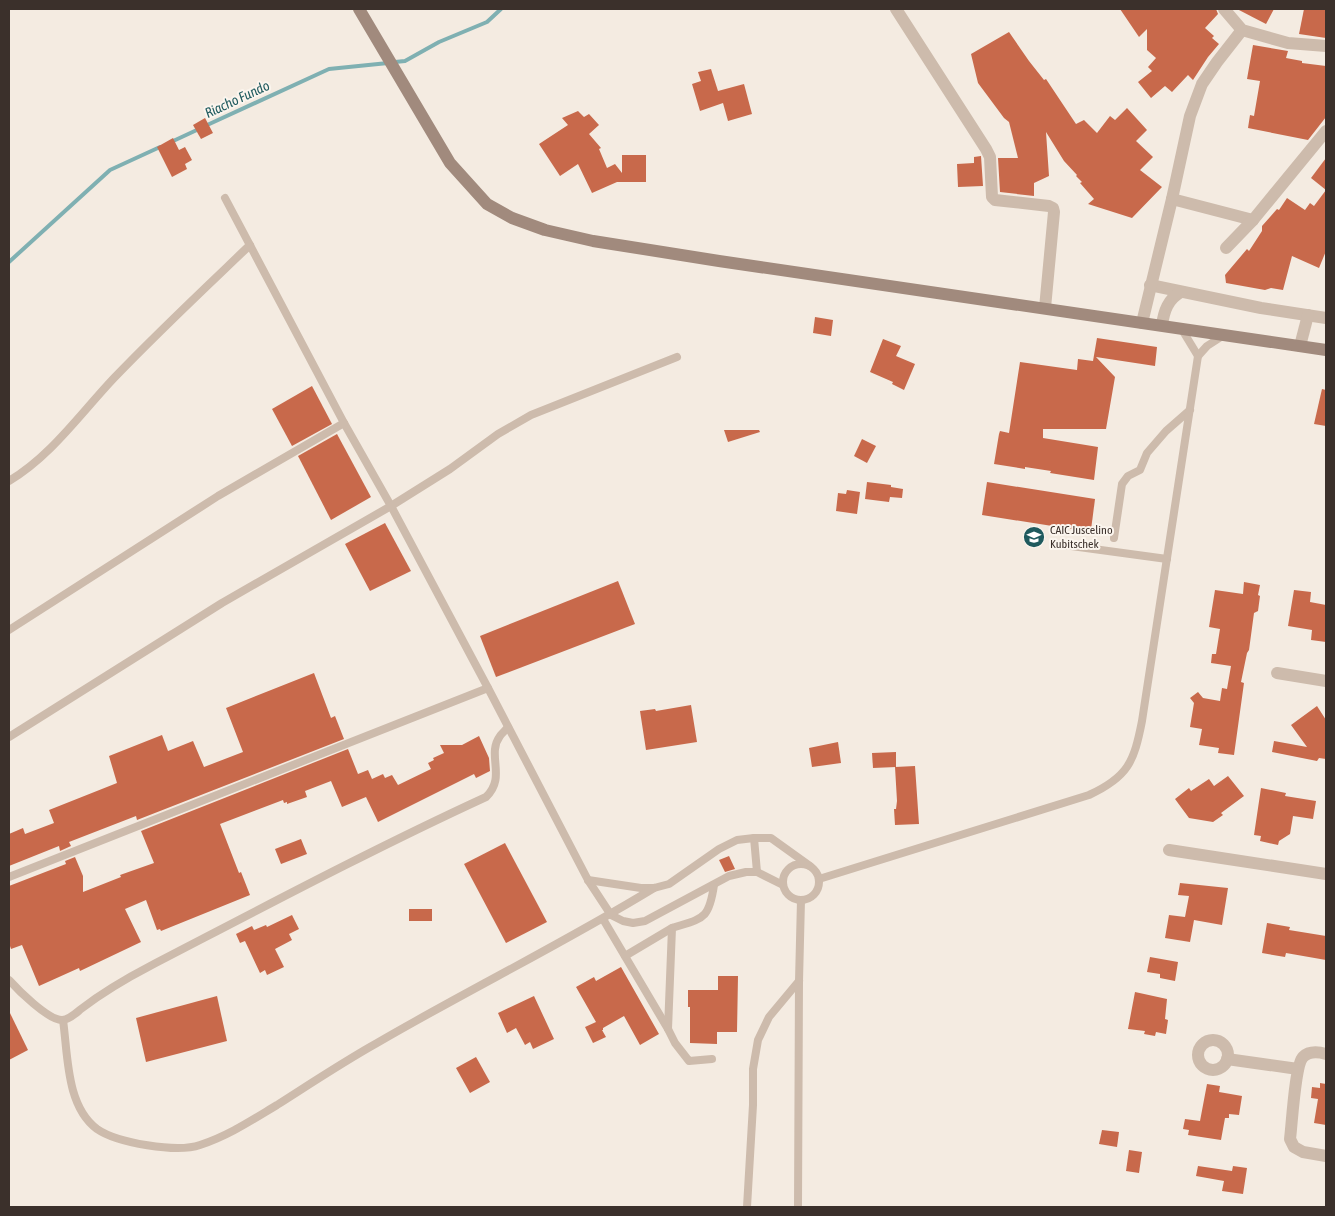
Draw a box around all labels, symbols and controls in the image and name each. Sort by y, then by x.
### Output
water label: Riacho Fundo [202,77,272,121]
place label: CAIC Juscelino Kubitschek [1050,523,1113,551]
school or university icon: CAIC Juscelino Kubitschek [1022,525,1046,549]

